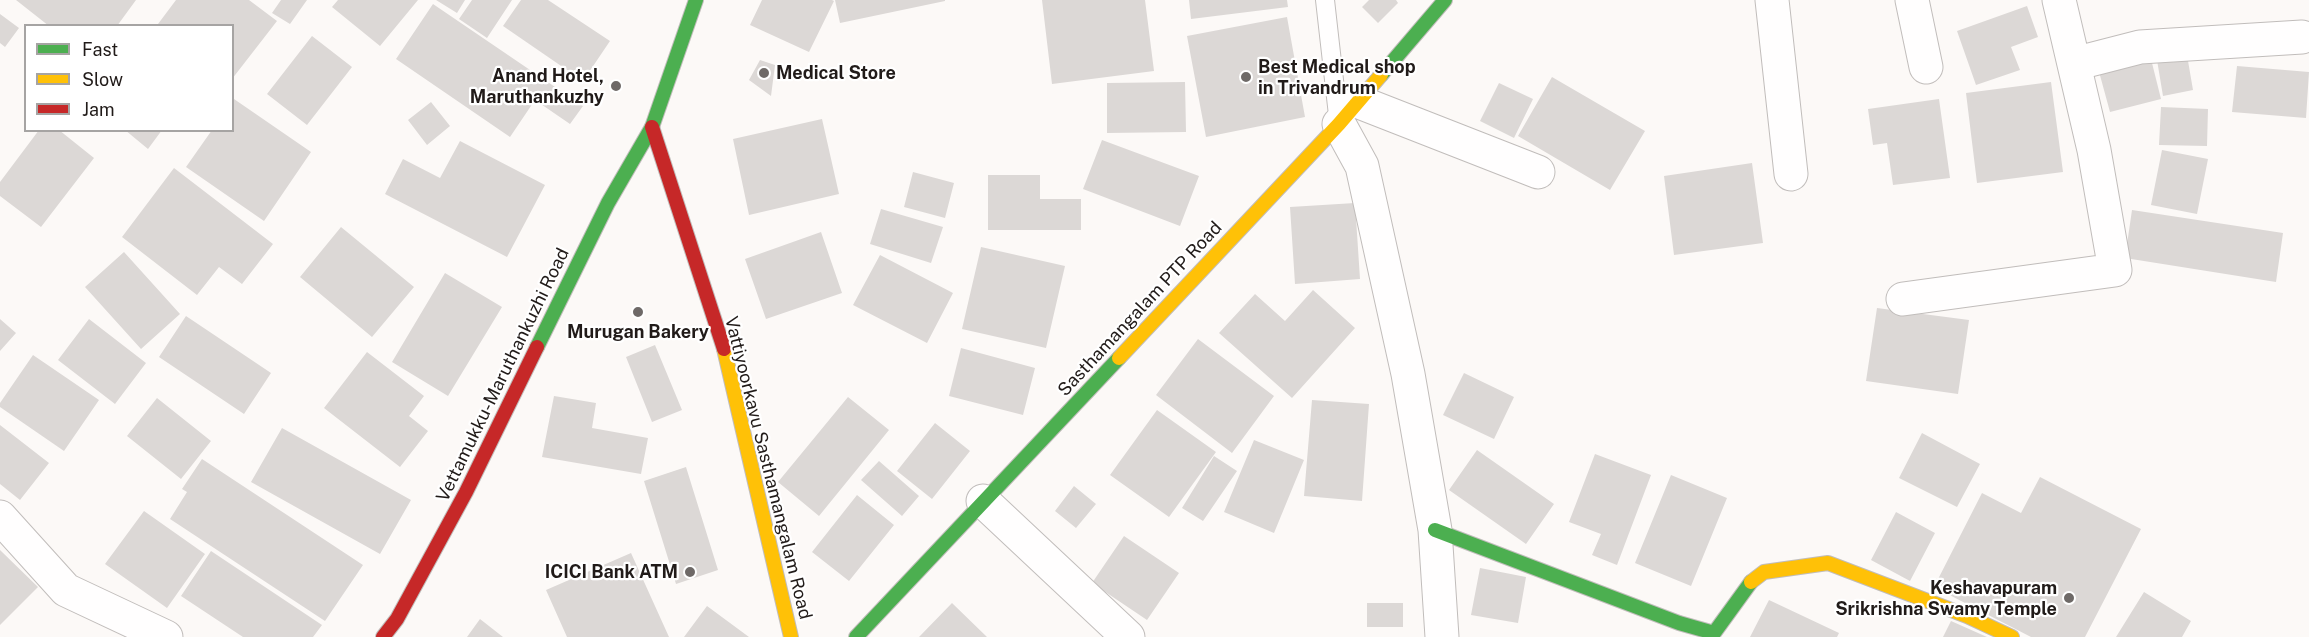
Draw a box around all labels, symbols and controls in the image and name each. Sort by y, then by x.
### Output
legend [24,24,234,132]
text: Fast [82,39,118,60]
place label: Best Medical shop in Trivandrum [1258,56,1416,98]
place label: Medical Store [776,62,896,84]
place label: Anand Hotel, Maruthankuzhy [470,65,604,107]
marker: Medical Store [757,66,771,80]
text: Slow [82,69,123,90]
marker: Best Medical shop in Trivandrum [1239,70,1253,84]
marker: Anand Hotel, Maruthankuzhy [609,79,623,93]
text: Jam [82,99,115,120]
street label: Sasthamangalam PTP Road [1053,217,1227,401]
street label: Vettamukku-Maruthankuzhi Road [432,245,574,505]
marker: Murugan Bakery [631,305,645,319]
street label: Vattiyoorkavu Sasthamangalam Road [720,314,816,622]
place label: Murugan Bakery [567,321,709,343]
place label: ICICI Bank ATM [545,561,678,583]
marker: ICICI Bank ATM [683,565,697,579]
place label: Keshavapuram Srikrishna Swamy Temple [1835,577,2057,620]
marker: Keshavapuram Srikrishna Swamy Temple [2062,591,2076,605]

